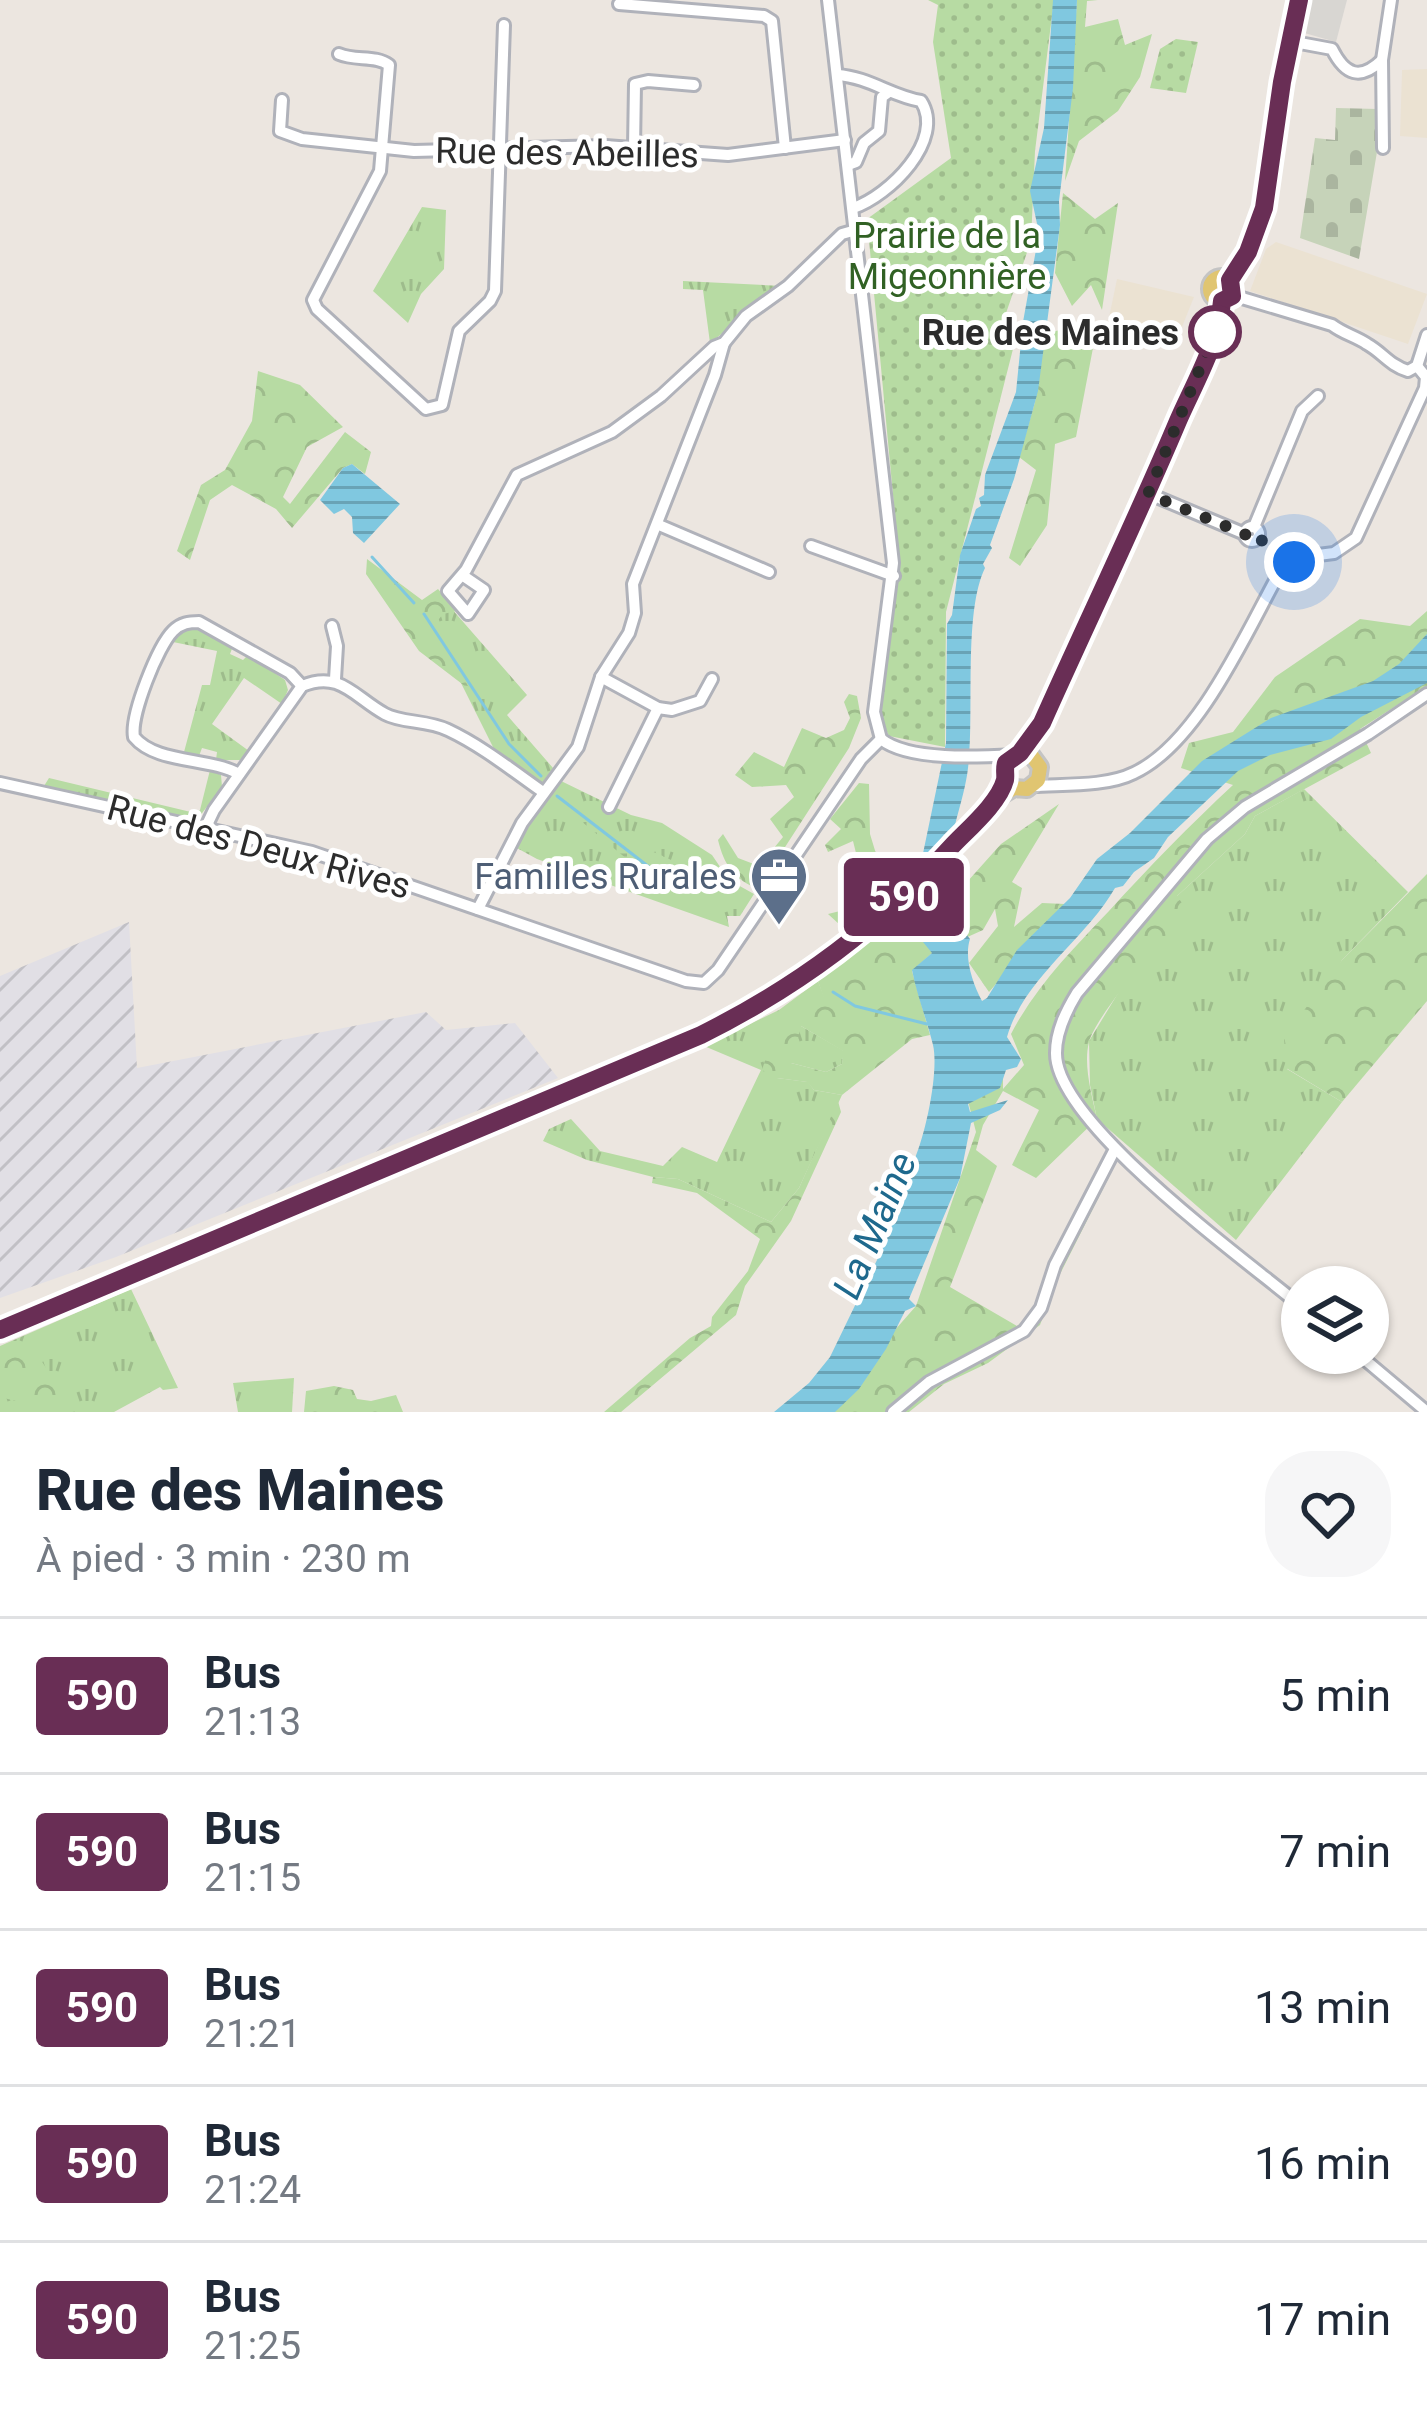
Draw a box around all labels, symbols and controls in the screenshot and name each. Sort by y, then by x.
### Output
street label: Rue des Abeilles [435,130,699,176]
park label: Prairie de la Migeonnière [848,215,1046,298]
marker: Rue des Maines [1190,307,1240,357]
place label: Rue des Maines [922,312,1179,354]
your location [1264,532,1324,592]
street label: Rue des Deux Rives [103,786,415,908]
office icon: Familles Rurales [748,845,810,927]
place label: Familles Rurales [474,856,737,898]
line badge: 590 [835,858,973,936]
text: 590 [868,872,940,921]
water label: La Maine [824,1145,926,1305]
map controls [1281,1266,1389,1374]
button: layers [1281,1266,1389,1374]
button: heart [1265,1451,1391,1577]
text: Rue des Maines [36,1457,444,1524]
text: À pied · 3 min · 230 m [36,1536,411,1582]
text: Bus [204,1646,281,1699]
text: 5 min [1279,1669,1391,1722]
text: 590 [66,1671,138,1720]
text: 21:13 [204,1699,301,1745]
text: Bus [204,1802,281,1855]
text: 7 min [1279,1825,1391,1878]
text: 590 [66,1827,138,1876]
text: 21:15 [204,1855,301,1901]
text: Bus [204,1958,281,2011]
text: 13 min [1254,1981,1391,2034]
text: 590 [66,1983,138,2032]
text: 21:21 [204,2011,301,2057]
text: Bus [204,2114,281,2167]
text: 16 min [1254,2137,1391,2190]
text: 590 [66,2139,138,2188]
text: 21:24 [204,2167,301,2213]
text: Bus [204,2270,281,2323]
text: 17 min [1254,2293,1391,2346]
text: 590 [66,2295,138,2344]
text: 21:25 [204,2323,301,2369]

